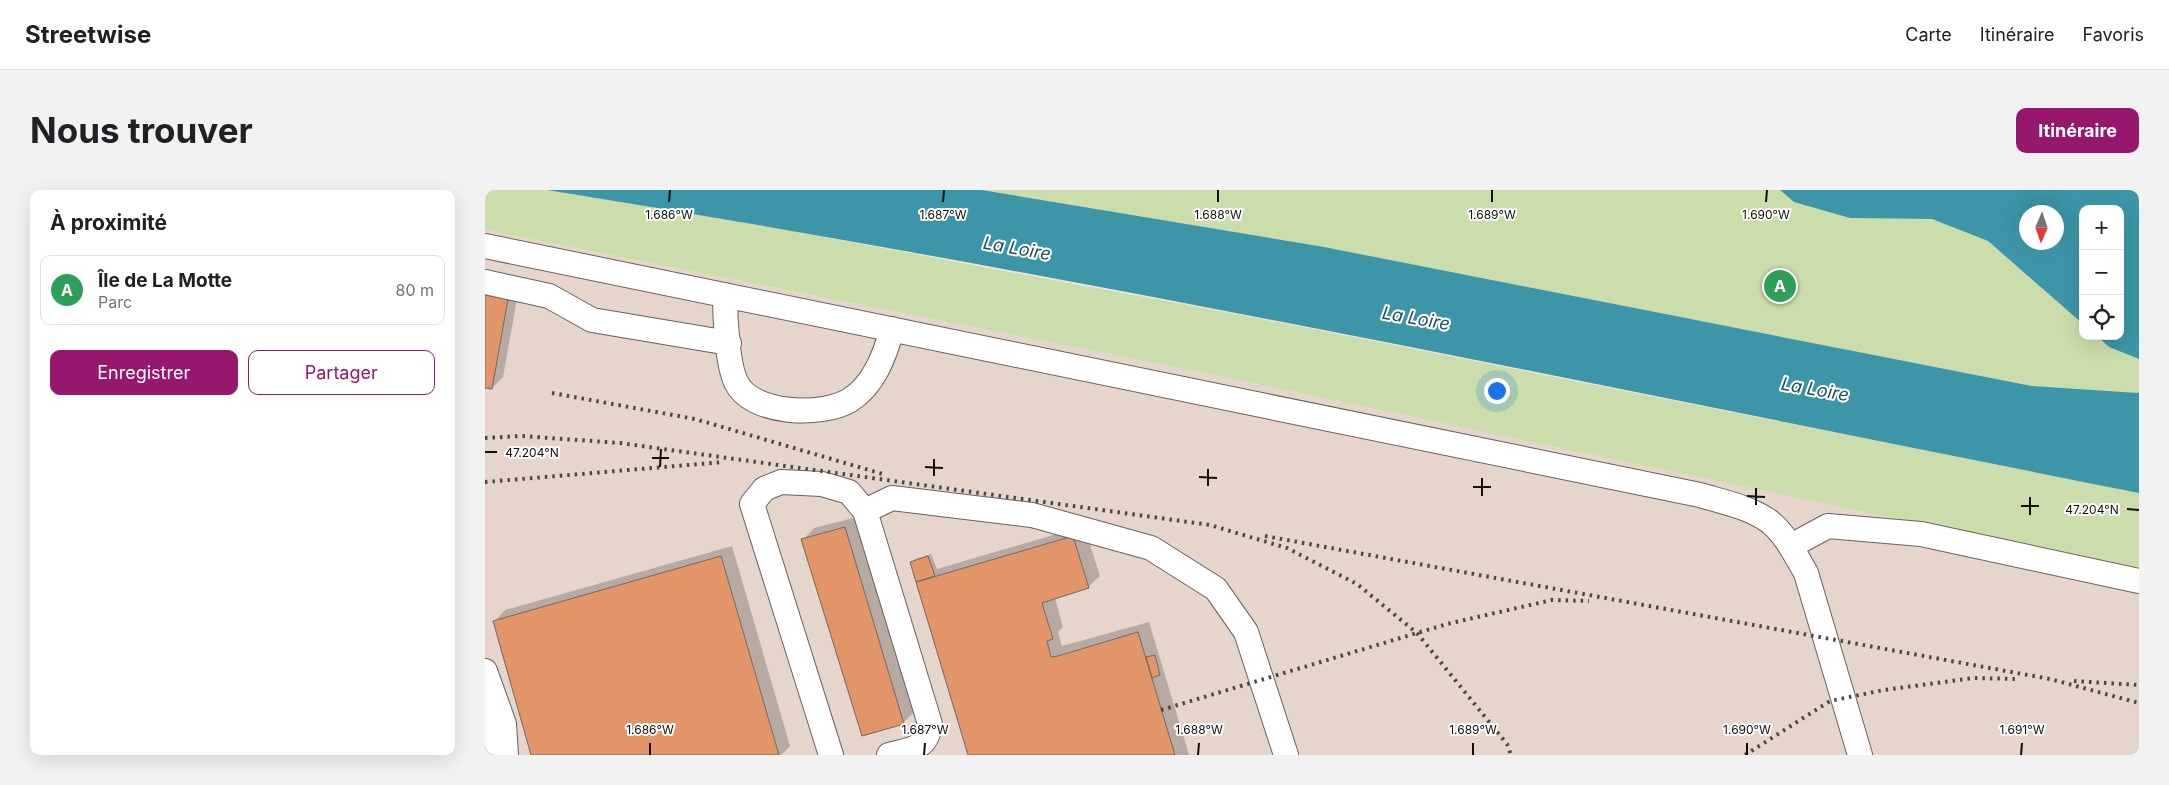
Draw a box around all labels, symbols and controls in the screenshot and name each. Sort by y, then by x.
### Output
text: Streetwise [25,20,151,49]
text: Carte [1905,24,1952,45]
text: Itinéraire [1980,24,2054,45]
text: Favoris [2082,24,2144,45]
button: Itinéraire [2016,108,2139,153]
text: Nous trouver [30,109,253,151]
north arrow [2019,205,2064,250]
map controls [2079,205,2124,340]
button: + [2079,205,2124,250]
text: 1.686°W [645,207,693,222]
text: 1.687°W [920,207,967,222]
text: 1.688°W [1194,207,1242,222]
text: 1.689°W [1468,207,1516,222]
text: 1.690°W [1742,207,1790,222]
text: À proximité [50,210,167,235]
water label: La Loire [981,232,1053,264]
button: − [2079,250,2124,295]
pin: A [1764,267,1796,305]
text: Île de La Motte [98,269,232,292]
text: A [61,280,73,300]
text: 80 m [395,280,434,300]
text: Parc [98,292,132,312]
button: locate [2079,295,2124,340]
water label: La Loire [1380,302,1452,334]
button: Enregistrer [50,350,238,395]
button: Partager [248,350,435,395]
water label: La Loire [1779,373,1851,405]
your location [1484,378,1510,404]
text: 47.204°N [505,445,559,460]
text: 47.204°N [2065,502,2119,517]
text: 1.686°W [626,722,674,737]
text: 1.687°W [902,722,949,737]
text: 1.688°W [1175,722,1223,737]
text: 1.689°W [1449,722,1497,737]
text: 1.690°W [1723,722,1771,737]
text: 1.691°W [1999,722,2045,737]

